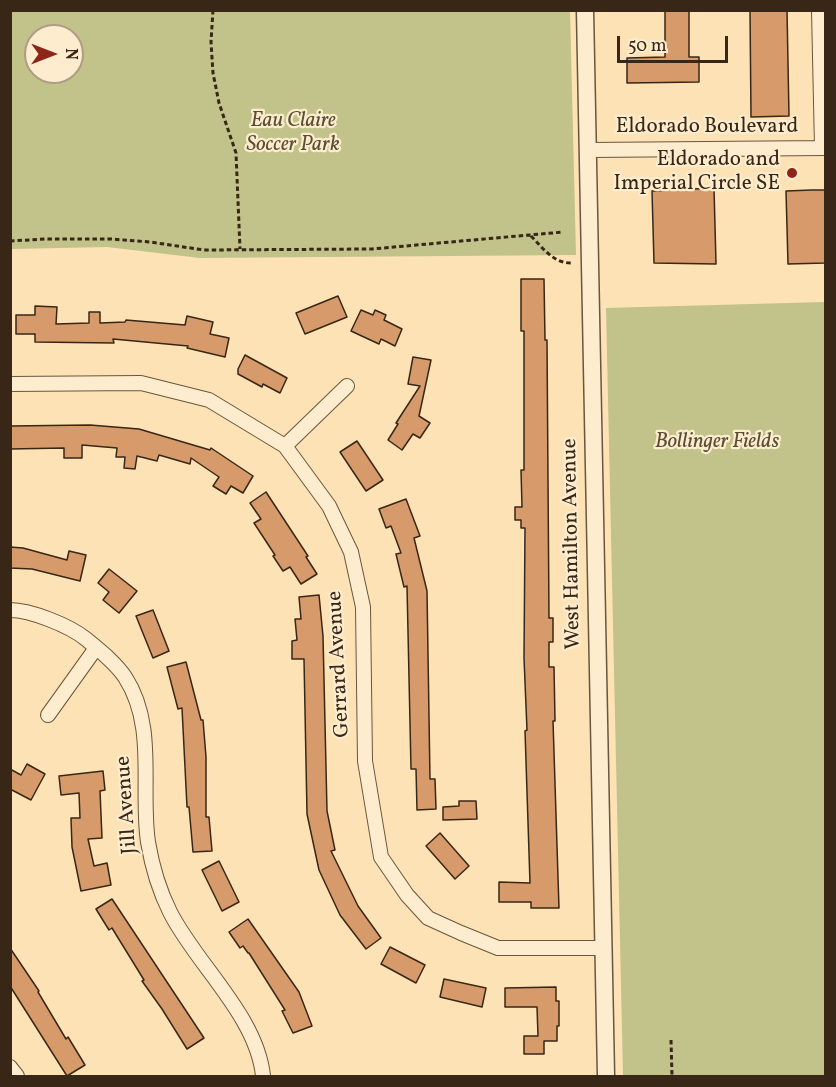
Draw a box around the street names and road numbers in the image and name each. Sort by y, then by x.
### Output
street label: Eldorado Boulevard [616,115,798,141]
street label: West Hamilton Avenue [559,438,587,650]
street label: Gerrard Avenue [324,590,356,738]
street label: Jill Avenue [112,755,144,855]

